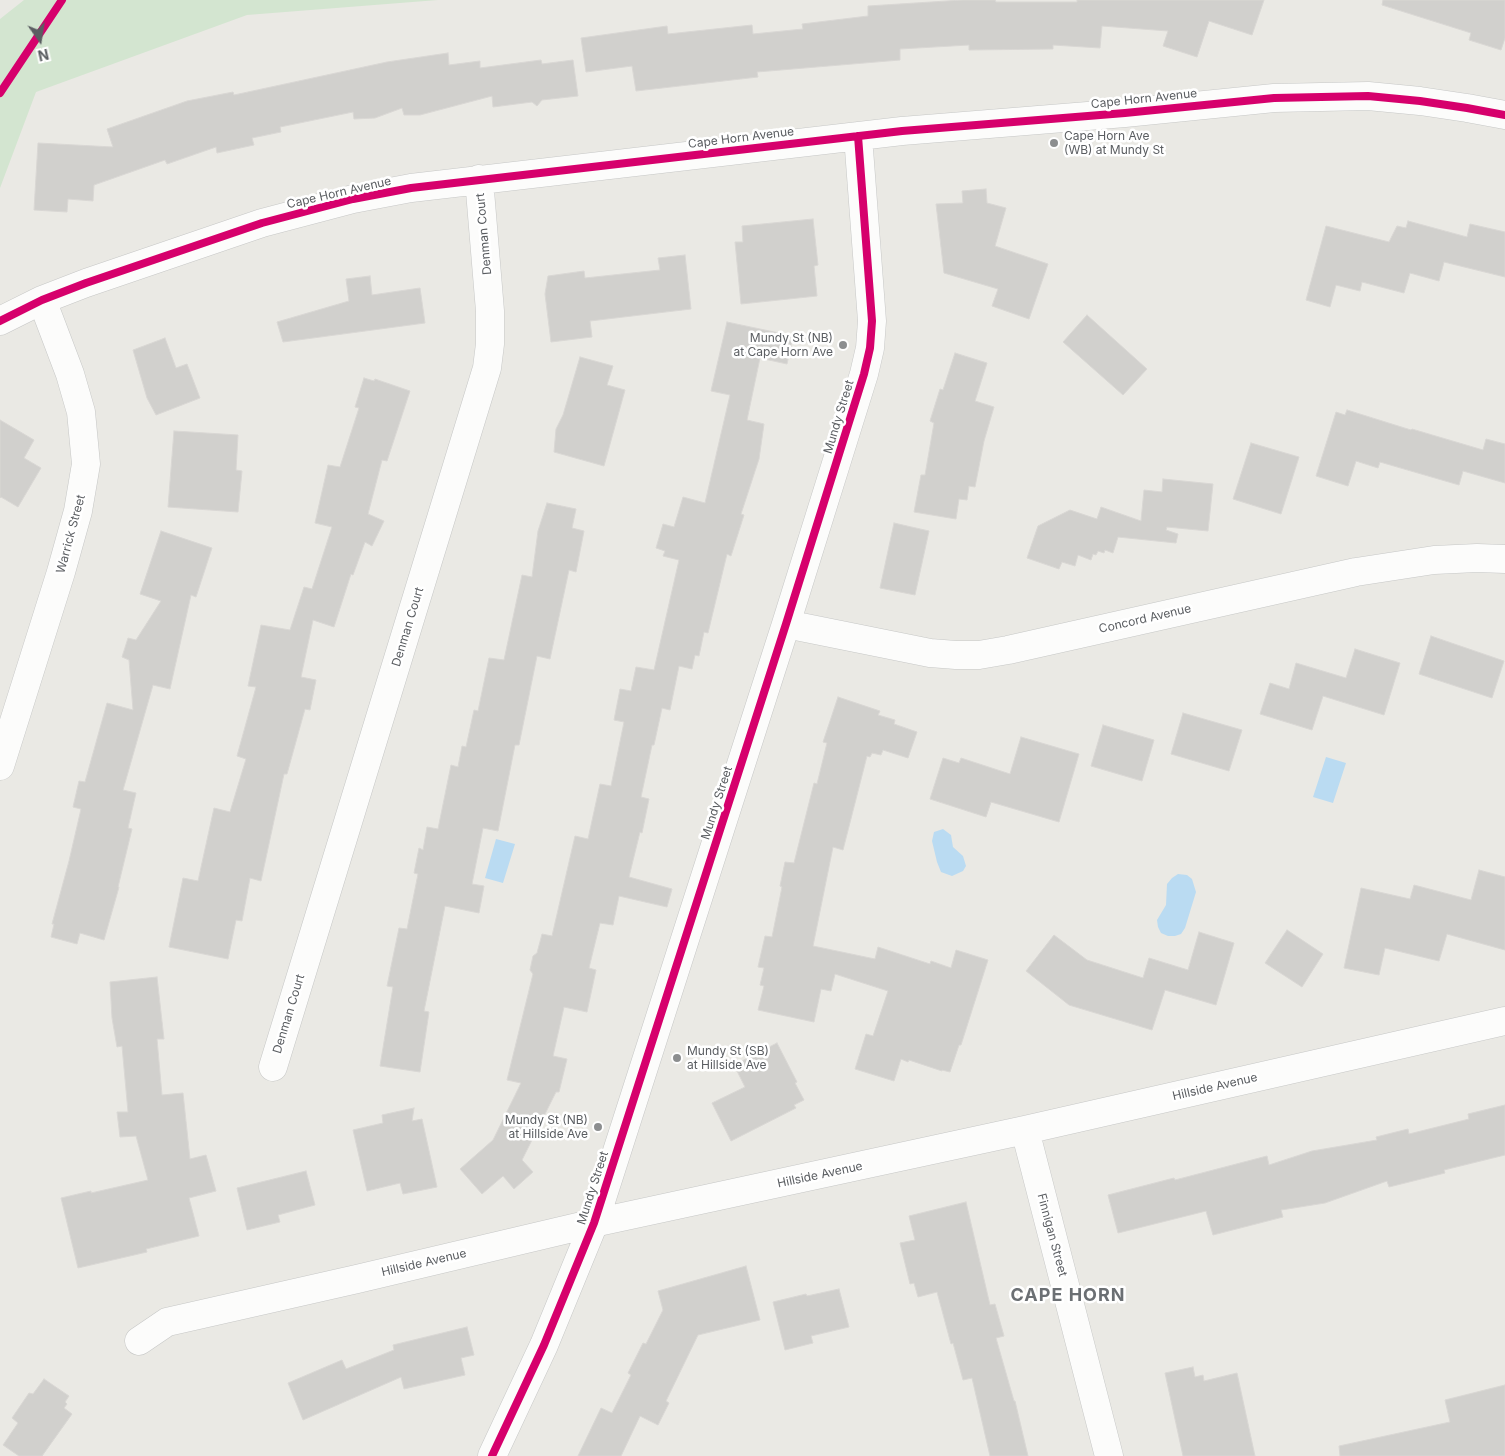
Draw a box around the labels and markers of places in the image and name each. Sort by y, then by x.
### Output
place label: Cape Horn Ave (WB) at Mundy St [1064,129,1164,157]
marker: Cape Horn Ave (WB) at Mundy St [1048,137,1060,149]
place label: Mundy St (NB) at Cape Horn Ave [733,331,833,359]
marker: Mundy St (NB) at Cape Horn Ave [837,339,849,351]
place label: Mundy St (SB) at Hillside Ave [687,1044,769,1072]
marker: Mundy St (SB) at Hillside Ave [671,1052,683,1064]
place label: Mundy St (NB) at Hillside Ave [505,1113,588,1141]
marker: Mundy St (NB) at Hillside Ave [592,1121,604,1133]

